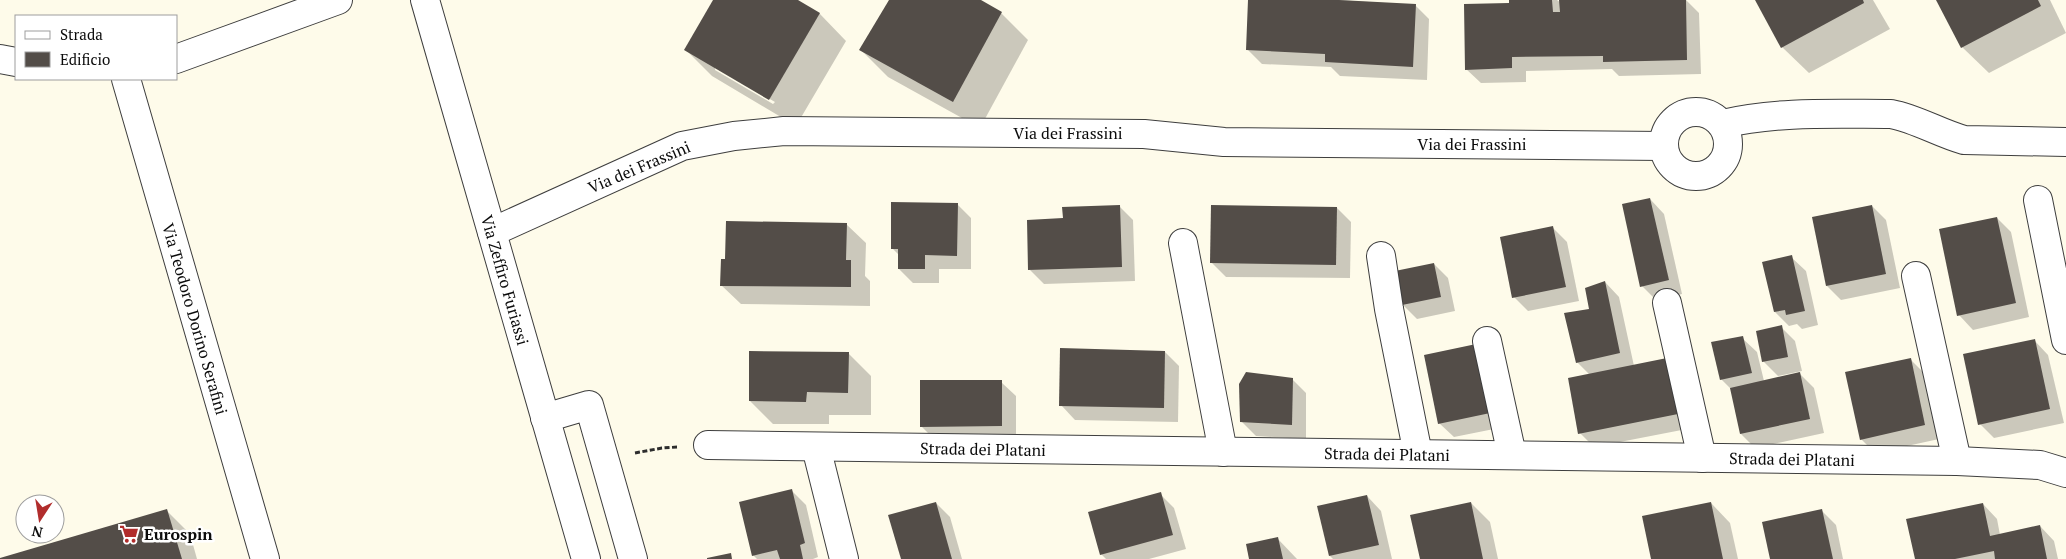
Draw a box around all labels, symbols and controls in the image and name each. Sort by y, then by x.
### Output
legend [15,15,178,80]
text: Strada [60,24,103,44]
text: Edificio [60,49,110,69]
street label: Via dei Frassini [1013,122,1123,144]
street label: Via dei Frassini [1417,133,1527,155]
street label: Via dei Frassini [584,135,694,198]
street label: Via Zeffiro Furiassi [476,212,534,348]
street label: Via Teodoro Dorino Serafini [157,221,233,418]
street label: Strada dei Platani [920,437,1046,461]
street label: Strada dei Platani [1324,442,1450,466]
street label: Strada dei Platani [1729,447,1855,471]
north arrow [15,494,65,544]
text: N [30,522,44,543]
supermarket icon: Eurospin [118,523,140,545]
place label: Eurospin [144,523,213,545]

